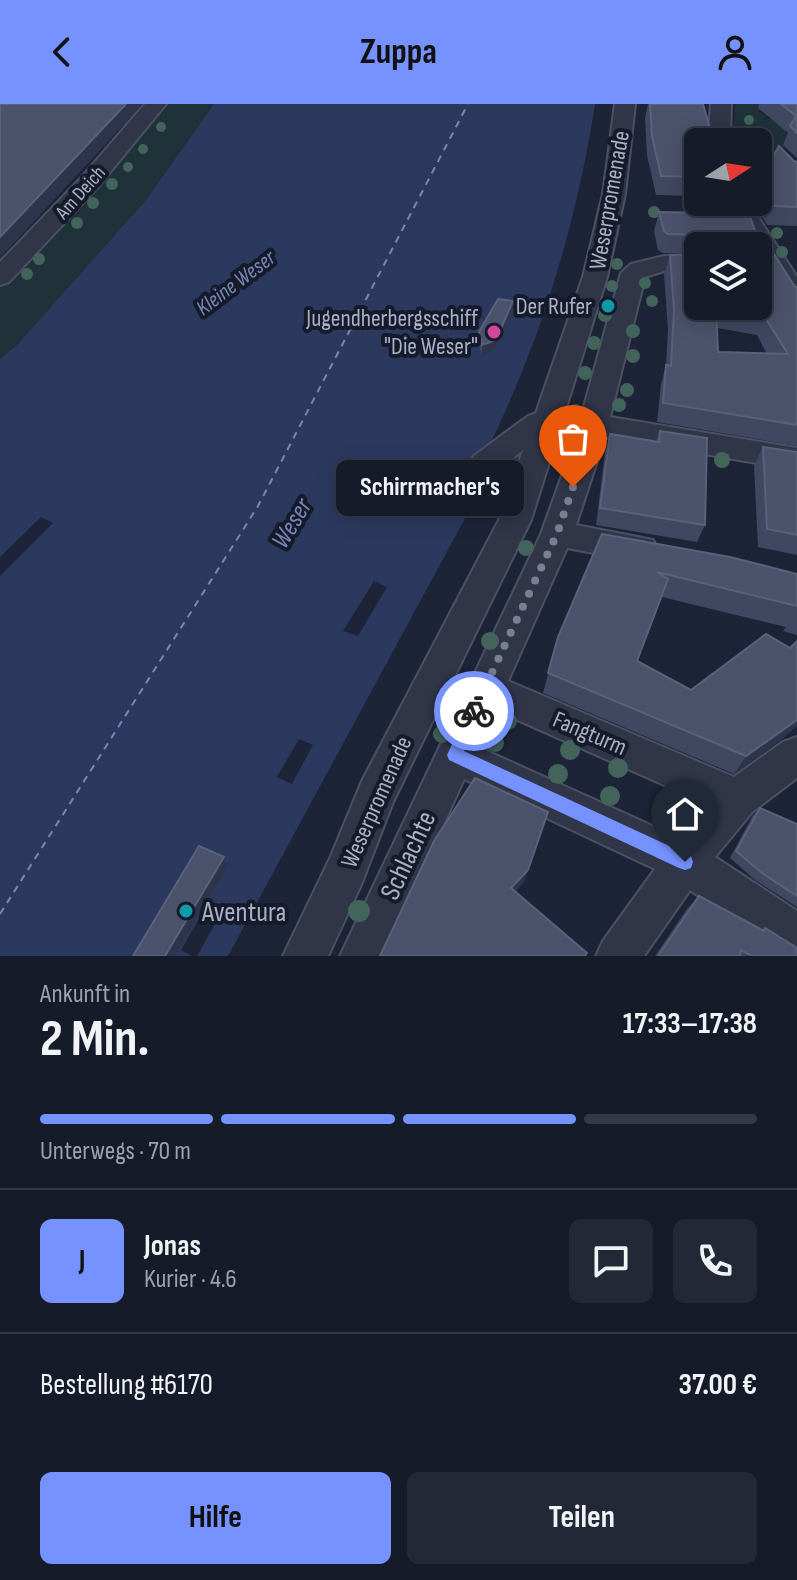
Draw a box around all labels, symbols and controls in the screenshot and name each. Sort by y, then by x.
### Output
icon: back [40,30,84,74]
icon: person [713,30,757,74]
text: Zuppa [360,31,437,74]
street label: Weserpromenade [583,128,636,272]
north arrow [684,128,772,216]
map controls [684,128,772,320]
street label: Am Deich [50,161,111,225]
button: layers [684,232,772,320]
water label: Kleine Weser [191,244,282,322]
place label: Der Rufer [516,292,592,321]
marker: Der Rufer [599,297,617,315]
place label: Jugendherbergsschiff "Die Weser" [305,304,478,361]
marker: Jugendherbergsschiff "Die Weser" [485,323,503,341]
pin [539,405,607,487]
icon: bag [551,417,595,461]
callout: Schirrmacher's [337,459,525,515]
text: Schirrmacher's [360,472,500,503]
water label: Weser [265,492,320,554]
courier [434,671,514,751]
icon: bike [452,689,496,733]
street label: Fangturm [549,705,631,762]
street label: Weserpromenade [335,732,418,872]
pin [651,780,719,862]
icon: home [663,792,707,836]
street label: Schlachte [374,806,443,905]
place label: Aventura [201,896,286,929]
marker: Aventura [177,902,195,920]
text: Ankunft in [40,979,130,1010]
text: 17:33–17:38 [623,1006,757,1042]
text: 2 Min. [40,1008,149,1071]
text: Unterwegs · 70 m [40,1136,191,1167]
button: chat [569,1219,653,1303]
button: phone [673,1219,757,1303]
text: Jonas [144,1228,201,1264]
text: J [79,1243,85,1279]
text: Kurier · 4.6 [144,1264,237,1295]
text: Bestellung #6170 [40,1367,213,1403]
text: 37.00 € [679,1367,757,1403]
button: Hilfe [40,1472,391,1564]
button: Teilen [407,1472,757,1564]

